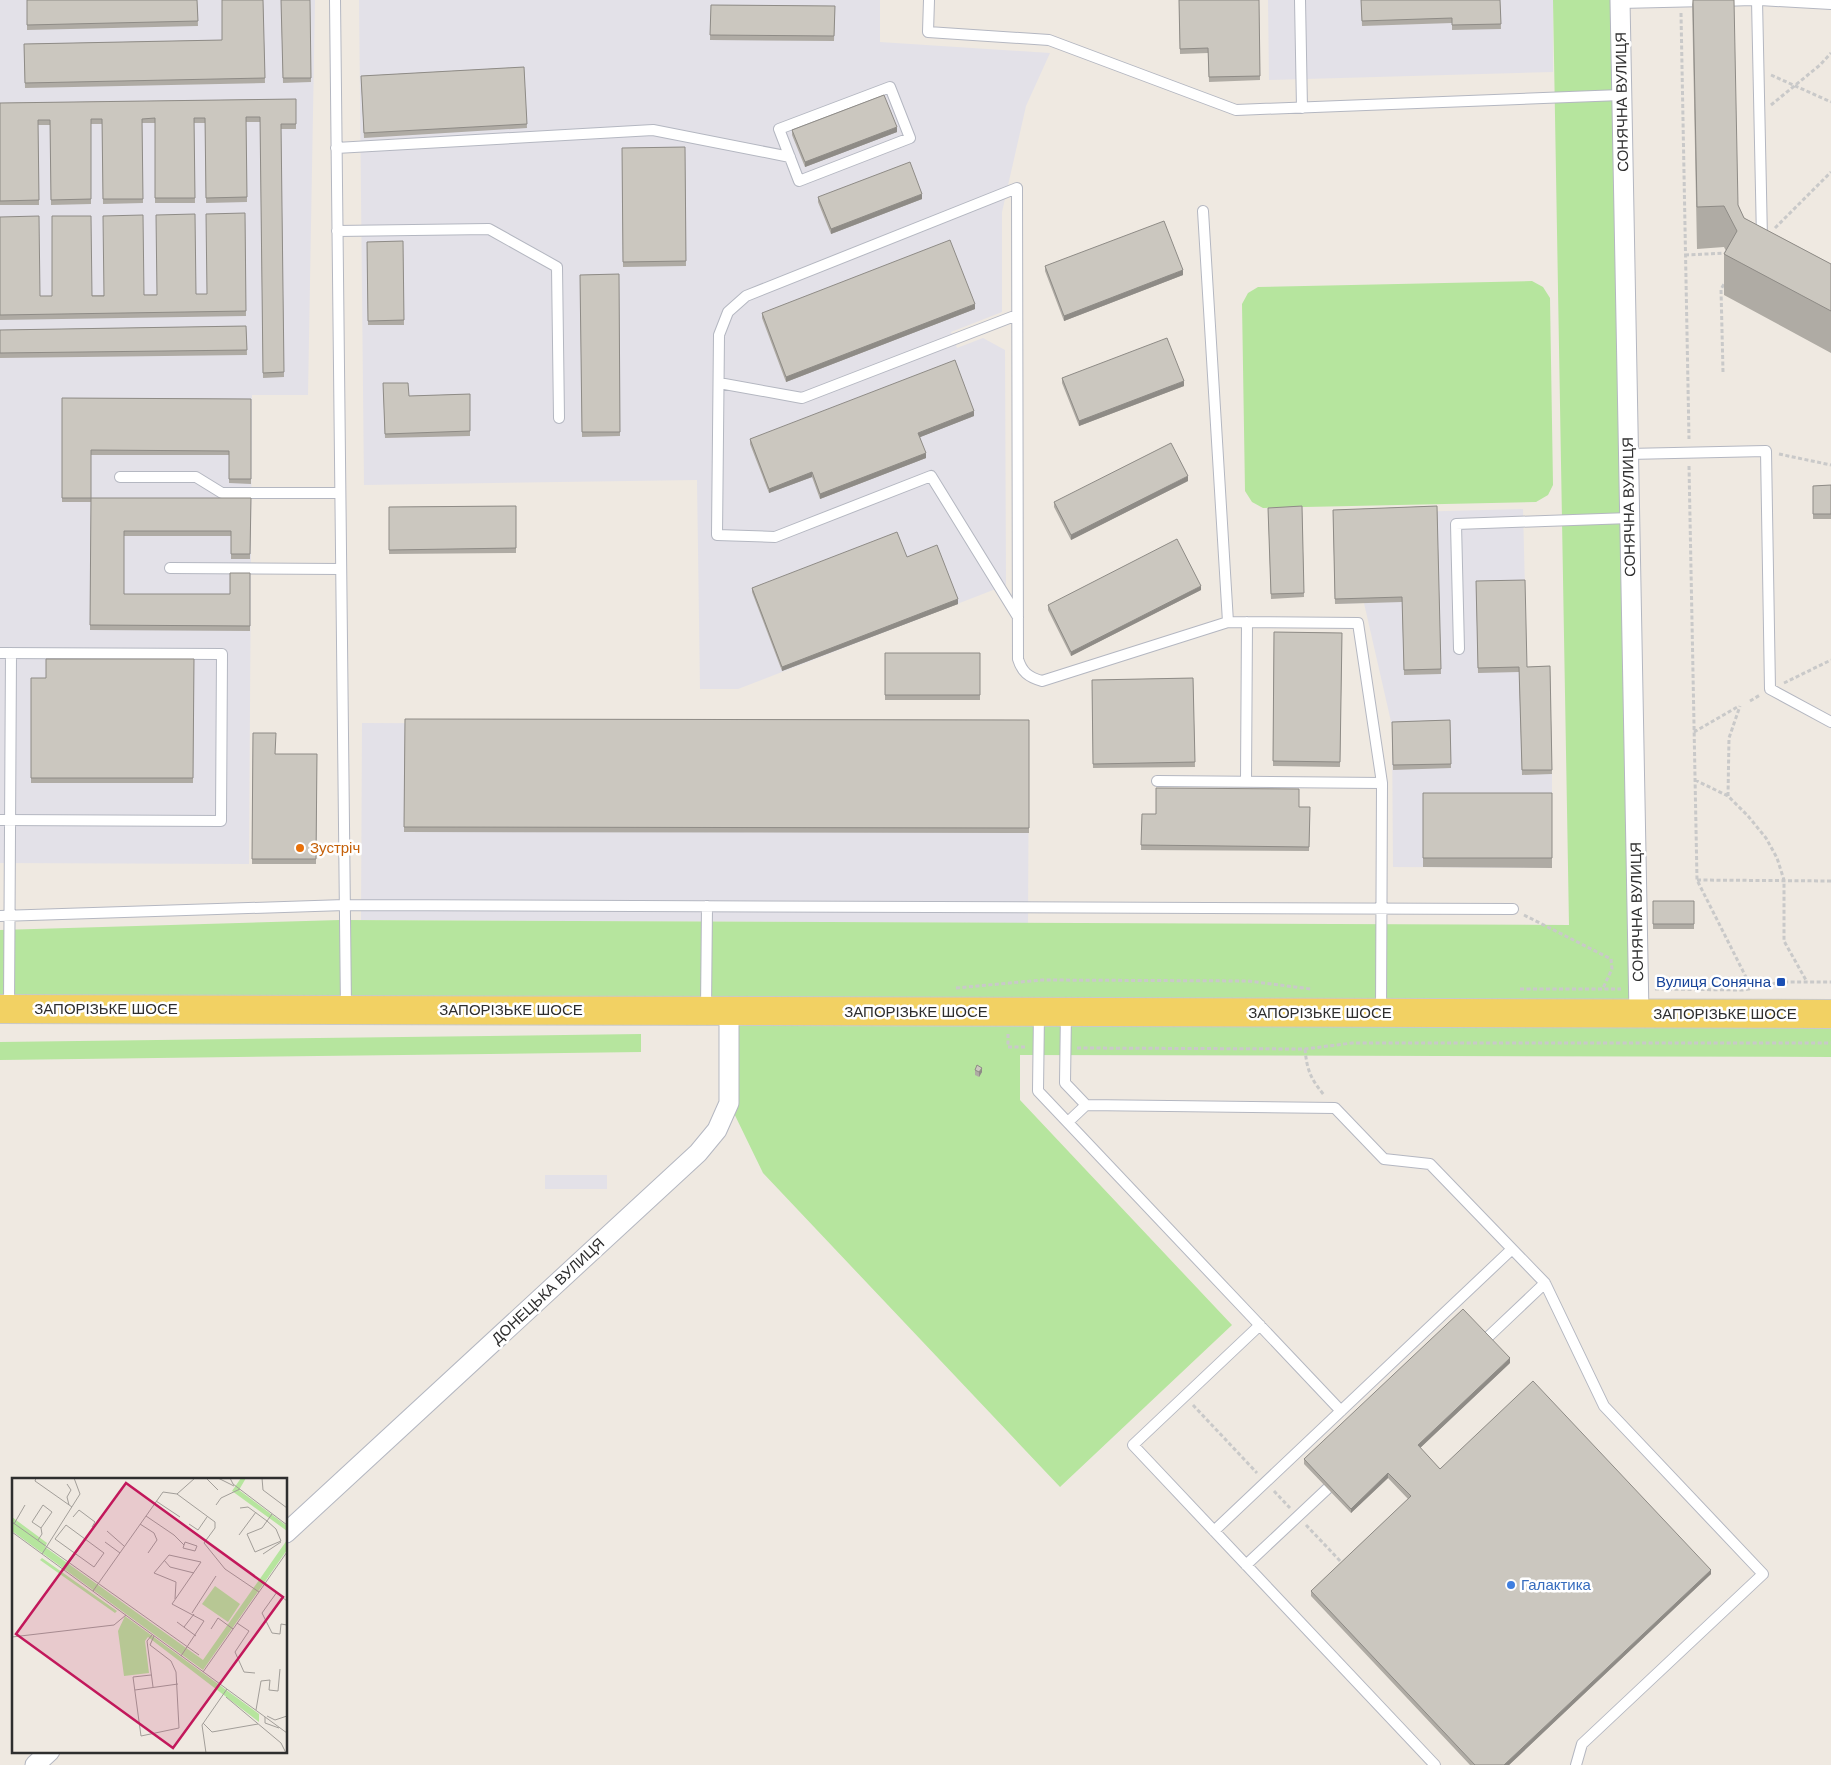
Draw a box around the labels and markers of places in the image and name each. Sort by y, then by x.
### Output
place label: Зустріч [310,839,360,856]
marker: Зустріч [294,842,306,854]
place label: Вулиця Сонячна [1656,973,1772,990]
marker: Вулиця Сонячна [1775,976,1787,988]
place label: Галактика [1521,1576,1592,1593]
marker: Галактика [1505,1579,1517,1591]

